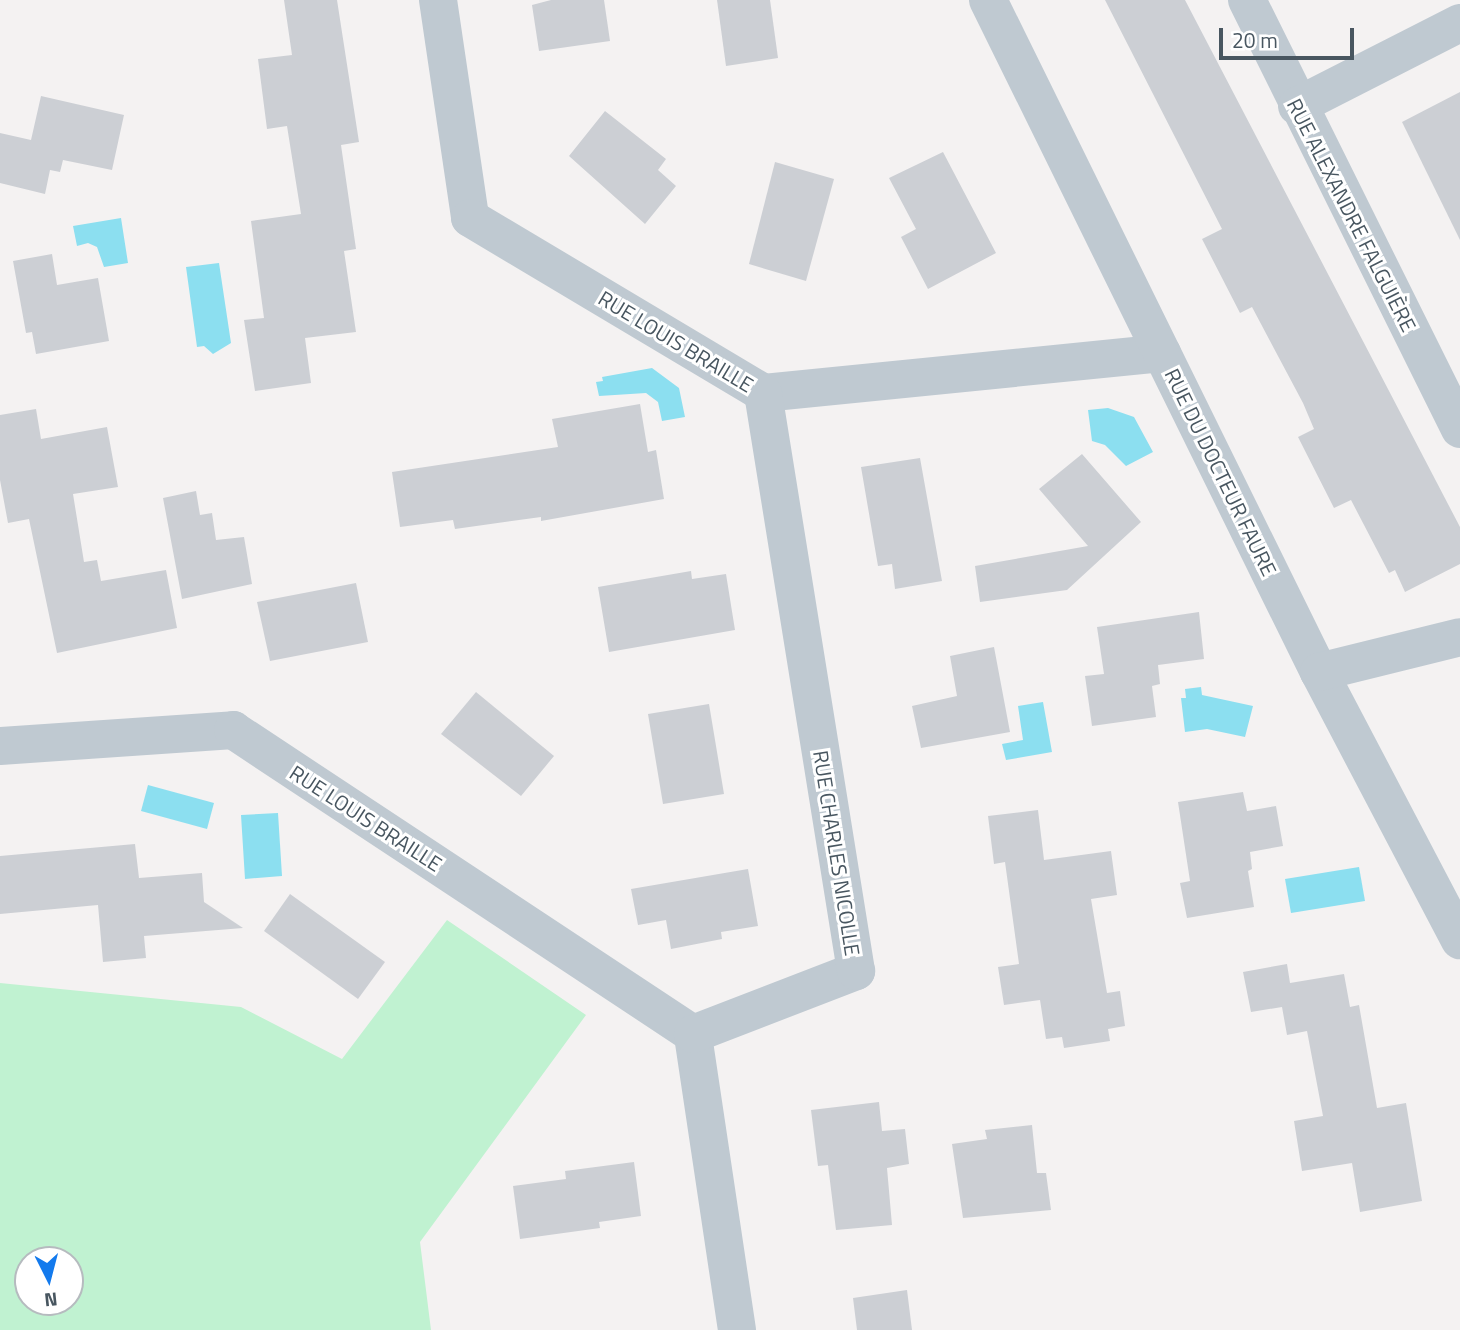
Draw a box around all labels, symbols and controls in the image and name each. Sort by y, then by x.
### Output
scale bar [1222,14,1357,58]
text: 20 m [1232,24,1278,56]
street label: RUE ALEXANDRE FALGUIÈRE [1282,94,1422,336]
street label: RUE LOUIS BRAILLE [594,285,758,397]
street label: RUE DU DOCTEUR FAURE [1160,364,1282,580]
street label: RUE CHARLES NICOLLE [808,749,866,957]
street label: RUE LOUIS BRAILLE [285,759,447,877]
north arrow [14,1246,84,1316]
text: N [43,1285,59,1316]

